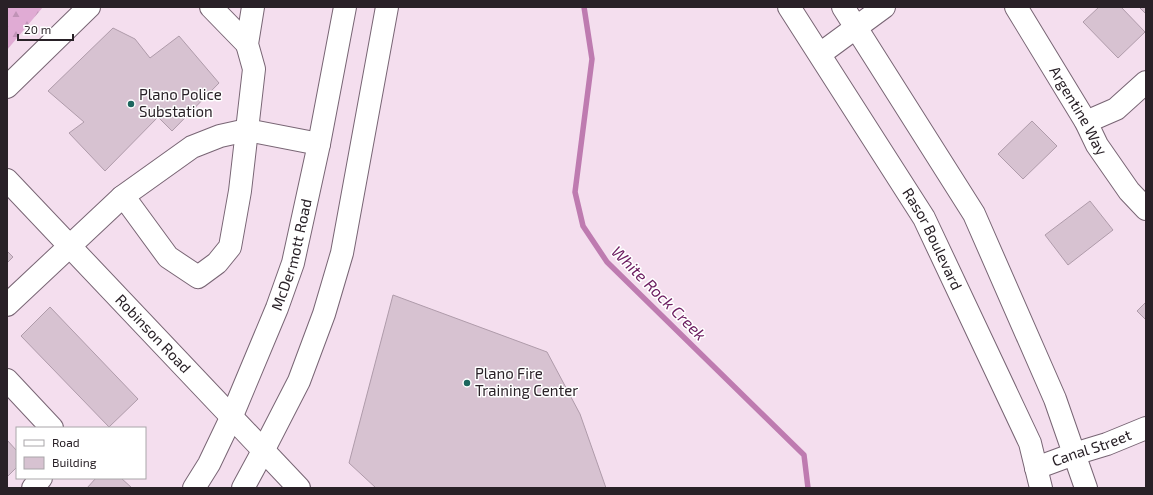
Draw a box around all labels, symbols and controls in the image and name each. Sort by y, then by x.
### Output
scale bar [18,16,73,42]
text: 20 m [24,22,51,36]
street label: Argentine Way [1046,62,1111,159]
place label: Plano Police Substation [139,85,222,120]
marker: Plano Police Substation [126,99,136,109]
street label: Rasor Boulevard [899,184,967,293]
street label: McDermott Road [267,197,315,313]
water label: White Rock Creek [608,241,711,344]
street label: Robinson Road [112,290,195,376]
place label: Plano Fire Training Center [475,364,578,399]
marker: Plano Fire Training Center [462,378,472,388]
street label: Canal Street [1049,425,1134,469]
legend [16,427,146,479]
text: Road [52,435,80,449]
text: Building [52,455,97,469]

